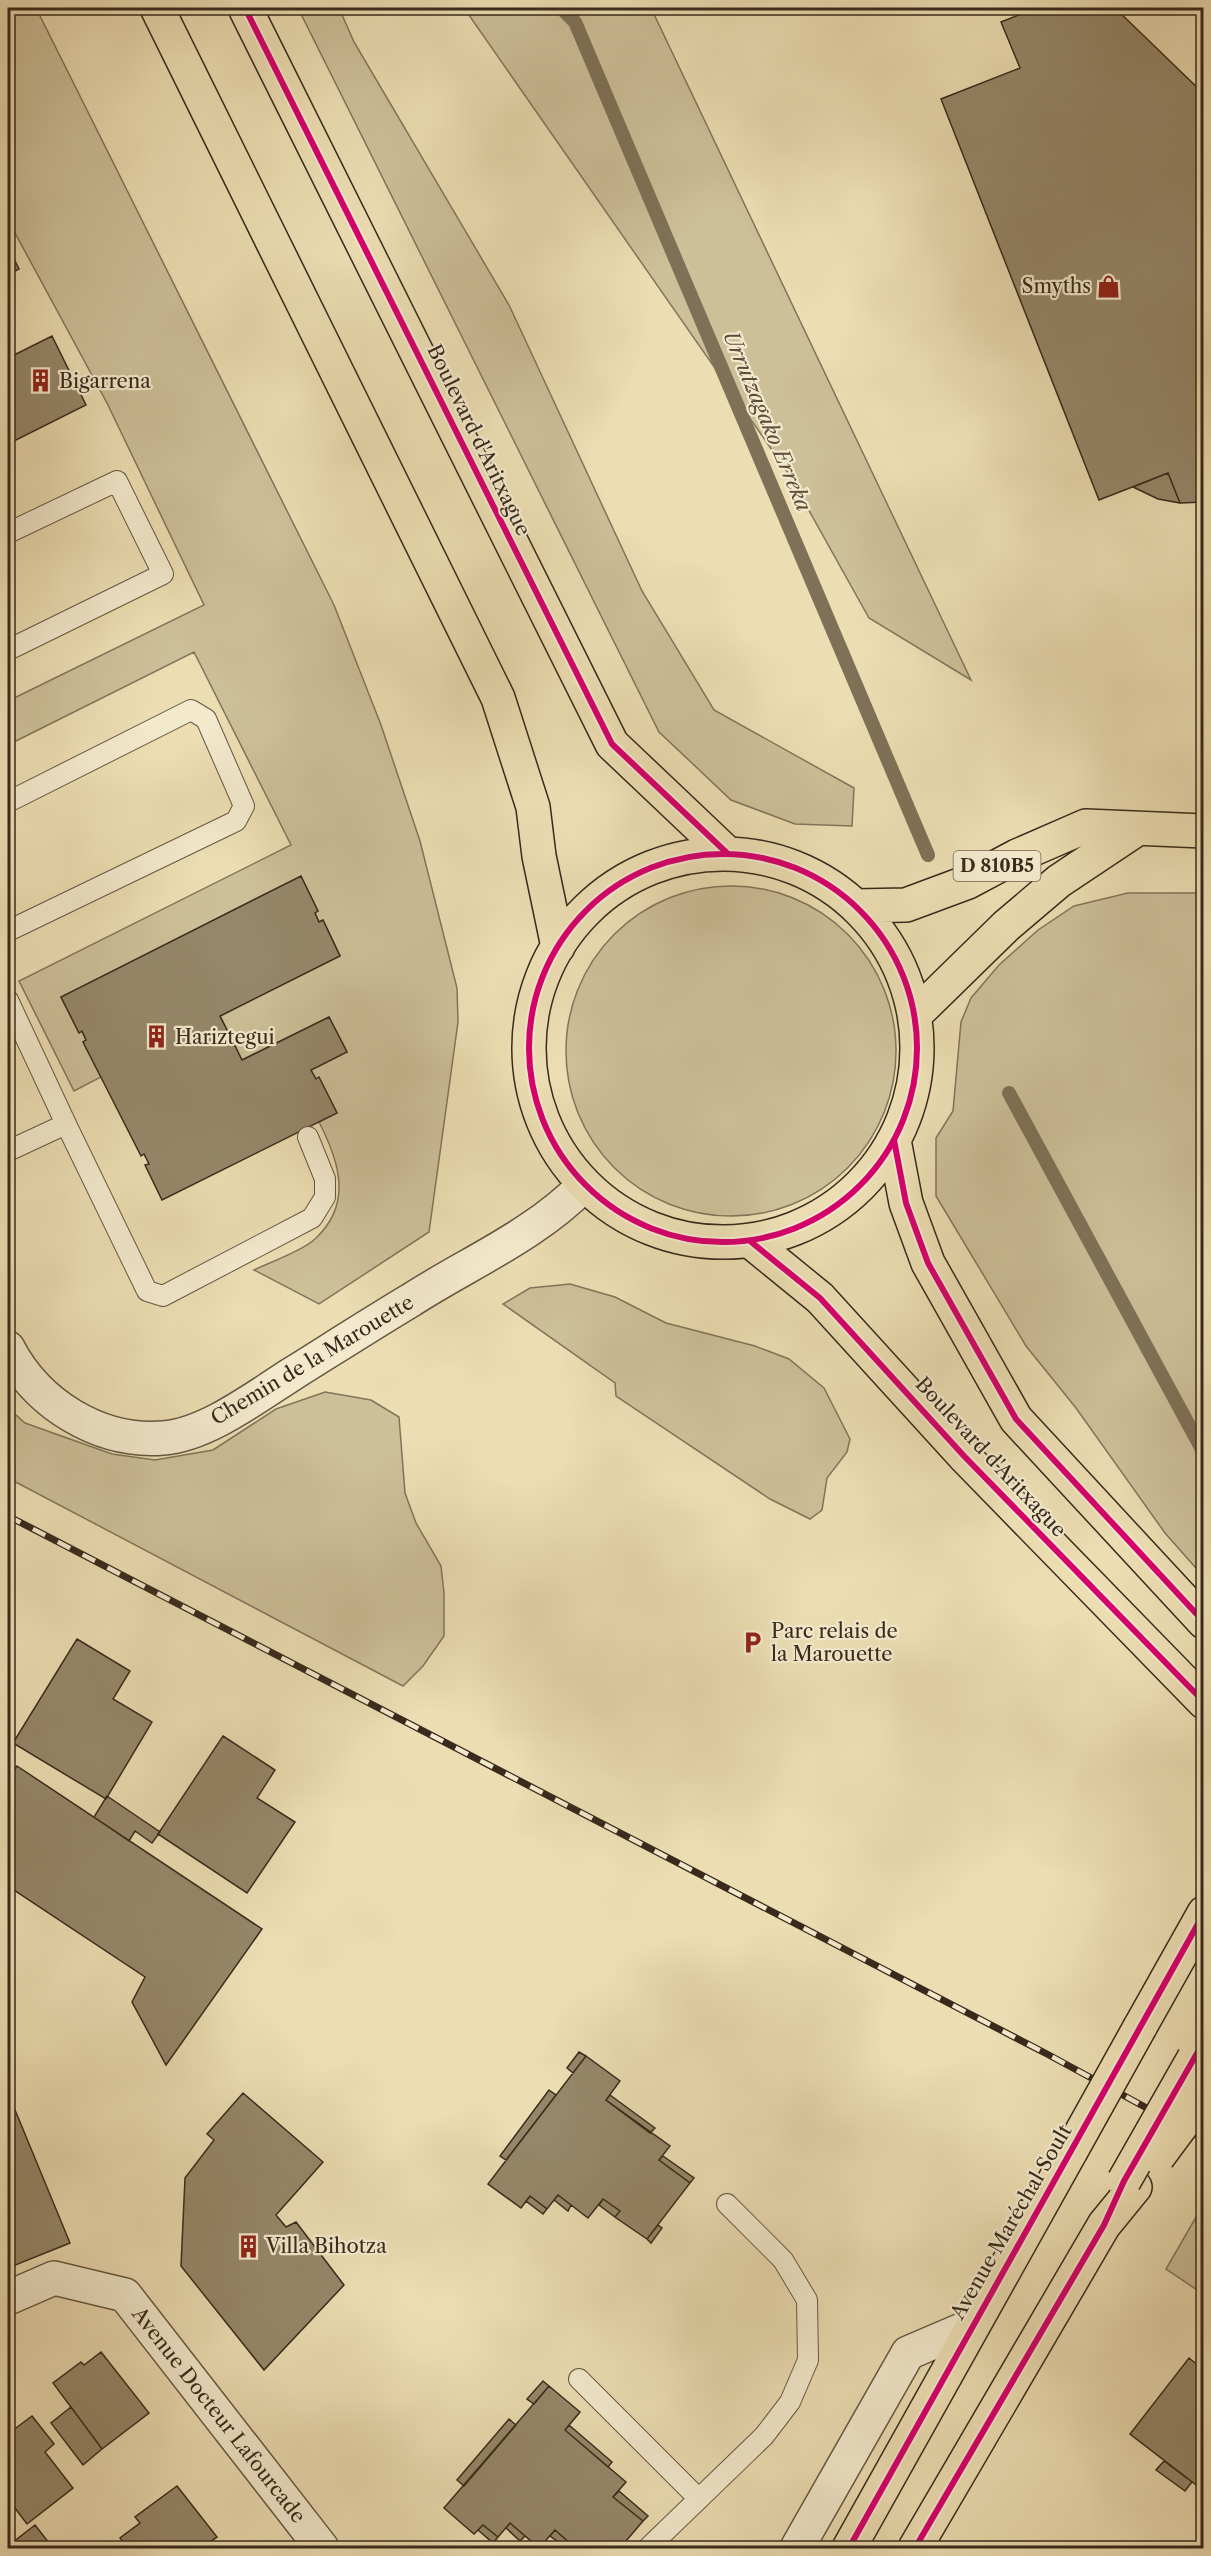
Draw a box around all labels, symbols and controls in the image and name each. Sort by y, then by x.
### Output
shop icon: Smyths [1096,273,1122,299]
place label: Smyths [1021,274,1091,298]
water label: Urrutzagako Erreka [718,327,817,515]
street label: Boulevard d'Aritxague [422,340,536,540]
building icon: Bigarrena [28,368,54,394]
place label: Bigarrena [59,369,151,393]
road number: D 810B5 [954,851,1040,881]
building icon: Hariztegui [144,1024,170,1050]
place label: Hariztegui [175,1025,275,1049]
street label: Chemin de la Marouette [206,1290,418,1430]
street label: Boulevard d'Aritxague [911,1372,1071,1542]
place label: Parc relais de la Marouette [771,1619,898,1666]
parking icon: Parc relais de la Marouette [740,1630,766,1656]
street label: Avenue Maréchal Soult [945,2120,1077,2324]
building icon: Villa Bihotza [235,2233,261,2259]
place label: Villa Bihotza [265,2234,387,2258]
street label: Avenue Docteur Lafourcade [127,2302,311,2528]

